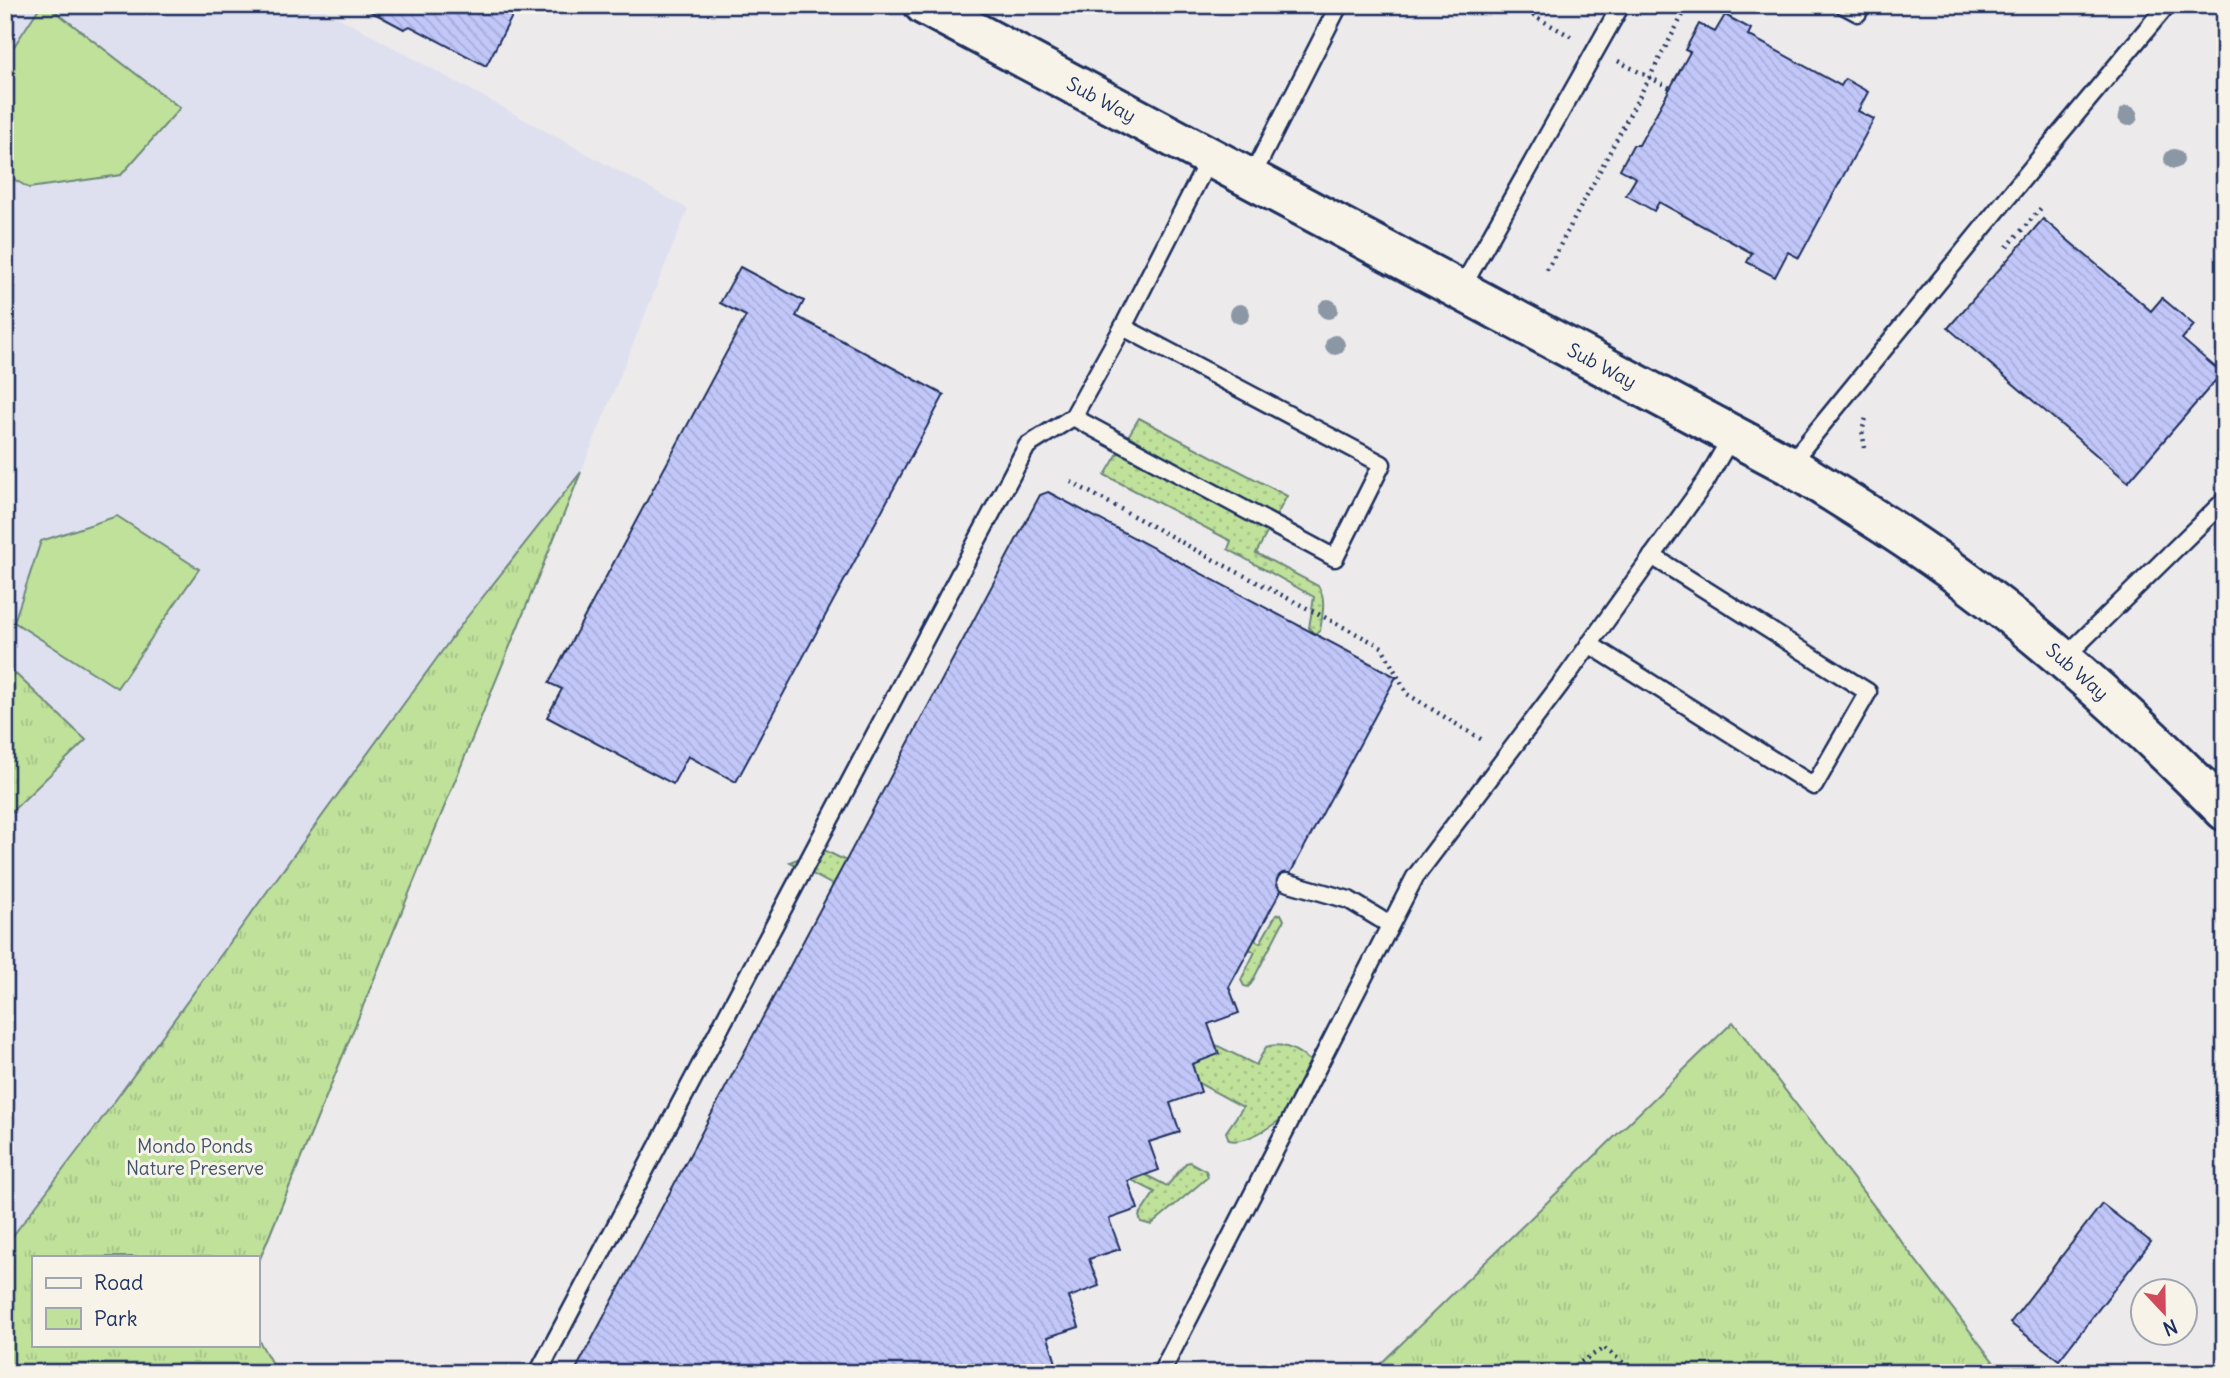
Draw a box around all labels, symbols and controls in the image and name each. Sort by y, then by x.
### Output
street label: Sub Way [1063,71,1140,128]
street label: Sub Way [1563,337,1641,394]
street label: Sub Way [2041,638,2114,705]
park label: Mondo Ponds Nature Preserve [126,1134,264,1180]
legend [32,1256,259,1346]
text: Road [94,1269,143,1296]
north arrow [2128,1276,2198,1346]
text: Park [94,1305,137,1332]
text: N [2160,1314,2181,1341]

